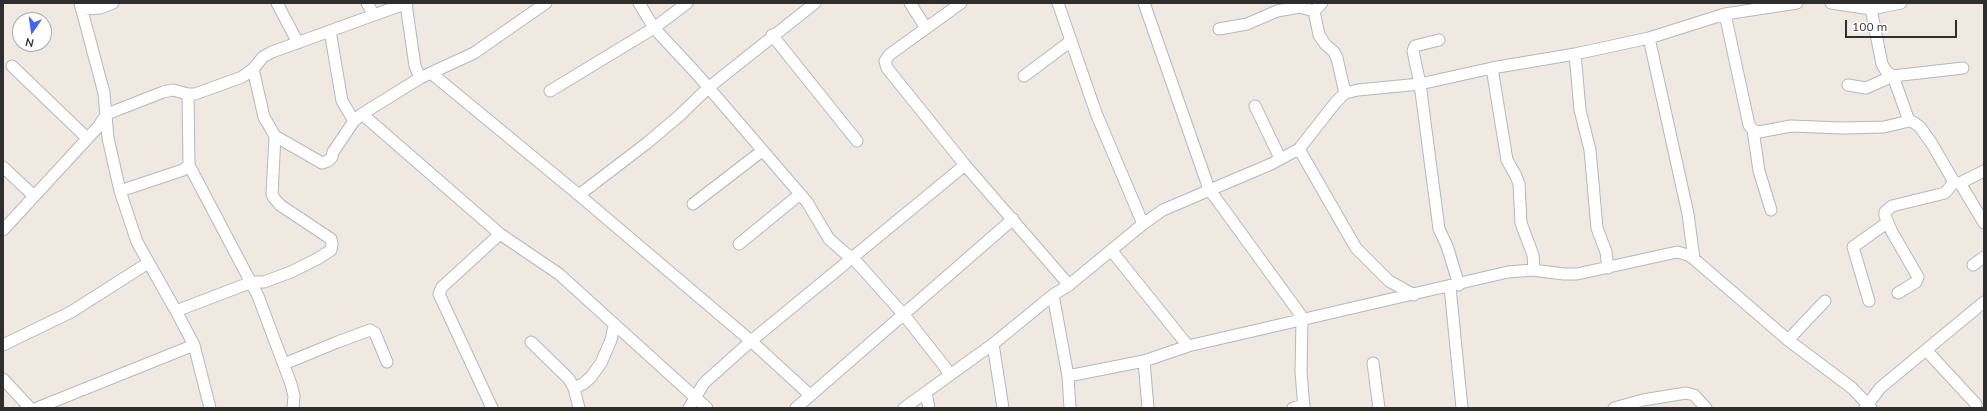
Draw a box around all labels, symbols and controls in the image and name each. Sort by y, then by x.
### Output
north arrow [12,12,52,52]
scale bar [1847,12,1959,38]
text: 100 m [1852,19,1887,34]
text: N [24,35,35,50]

